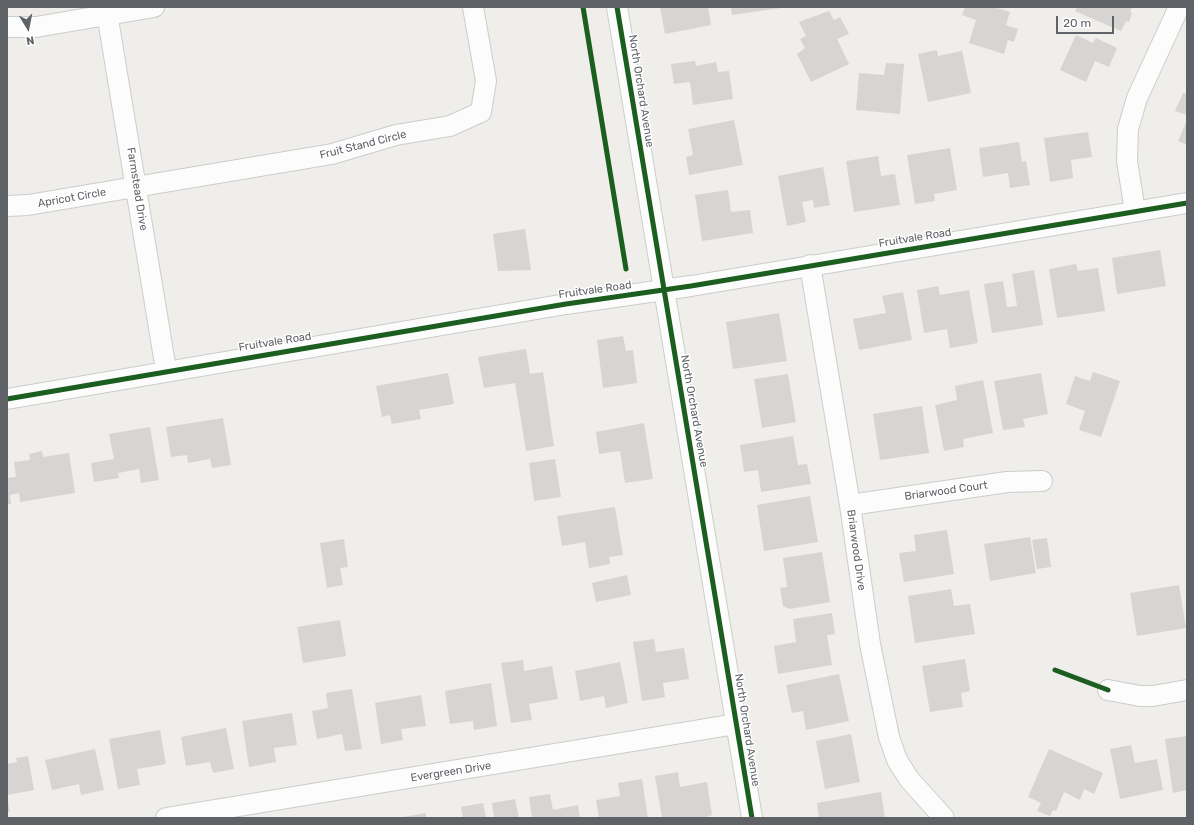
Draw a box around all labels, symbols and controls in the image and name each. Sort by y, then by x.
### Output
north arrow [8,8,48,48]
scale bar [1058,8,1116,34]
text: 20 m [1063,16,1091,30]
text: N [25,33,35,47]
street label: North Orchard Avenue [626,34,656,148]
street label: Fruit Stand Circle [318,128,408,162]
street label: Farmstead Drive [124,146,150,232]
street label: Apricot Circle [37,186,107,210]
street label: Fruitvale Road [878,226,952,250]
street label: Fruitvale Road [558,278,632,302]
street label: Fruitvale Road [238,330,312,354]
street label: North Orchard Avenue [678,354,710,468]
street label: Briarwood Court [904,479,988,503]
street label: Briarwood Drive [844,509,868,591]
street label: North Orchard Avenue [732,673,762,787]
street label: Evergreen Drive [410,759,492,785]

